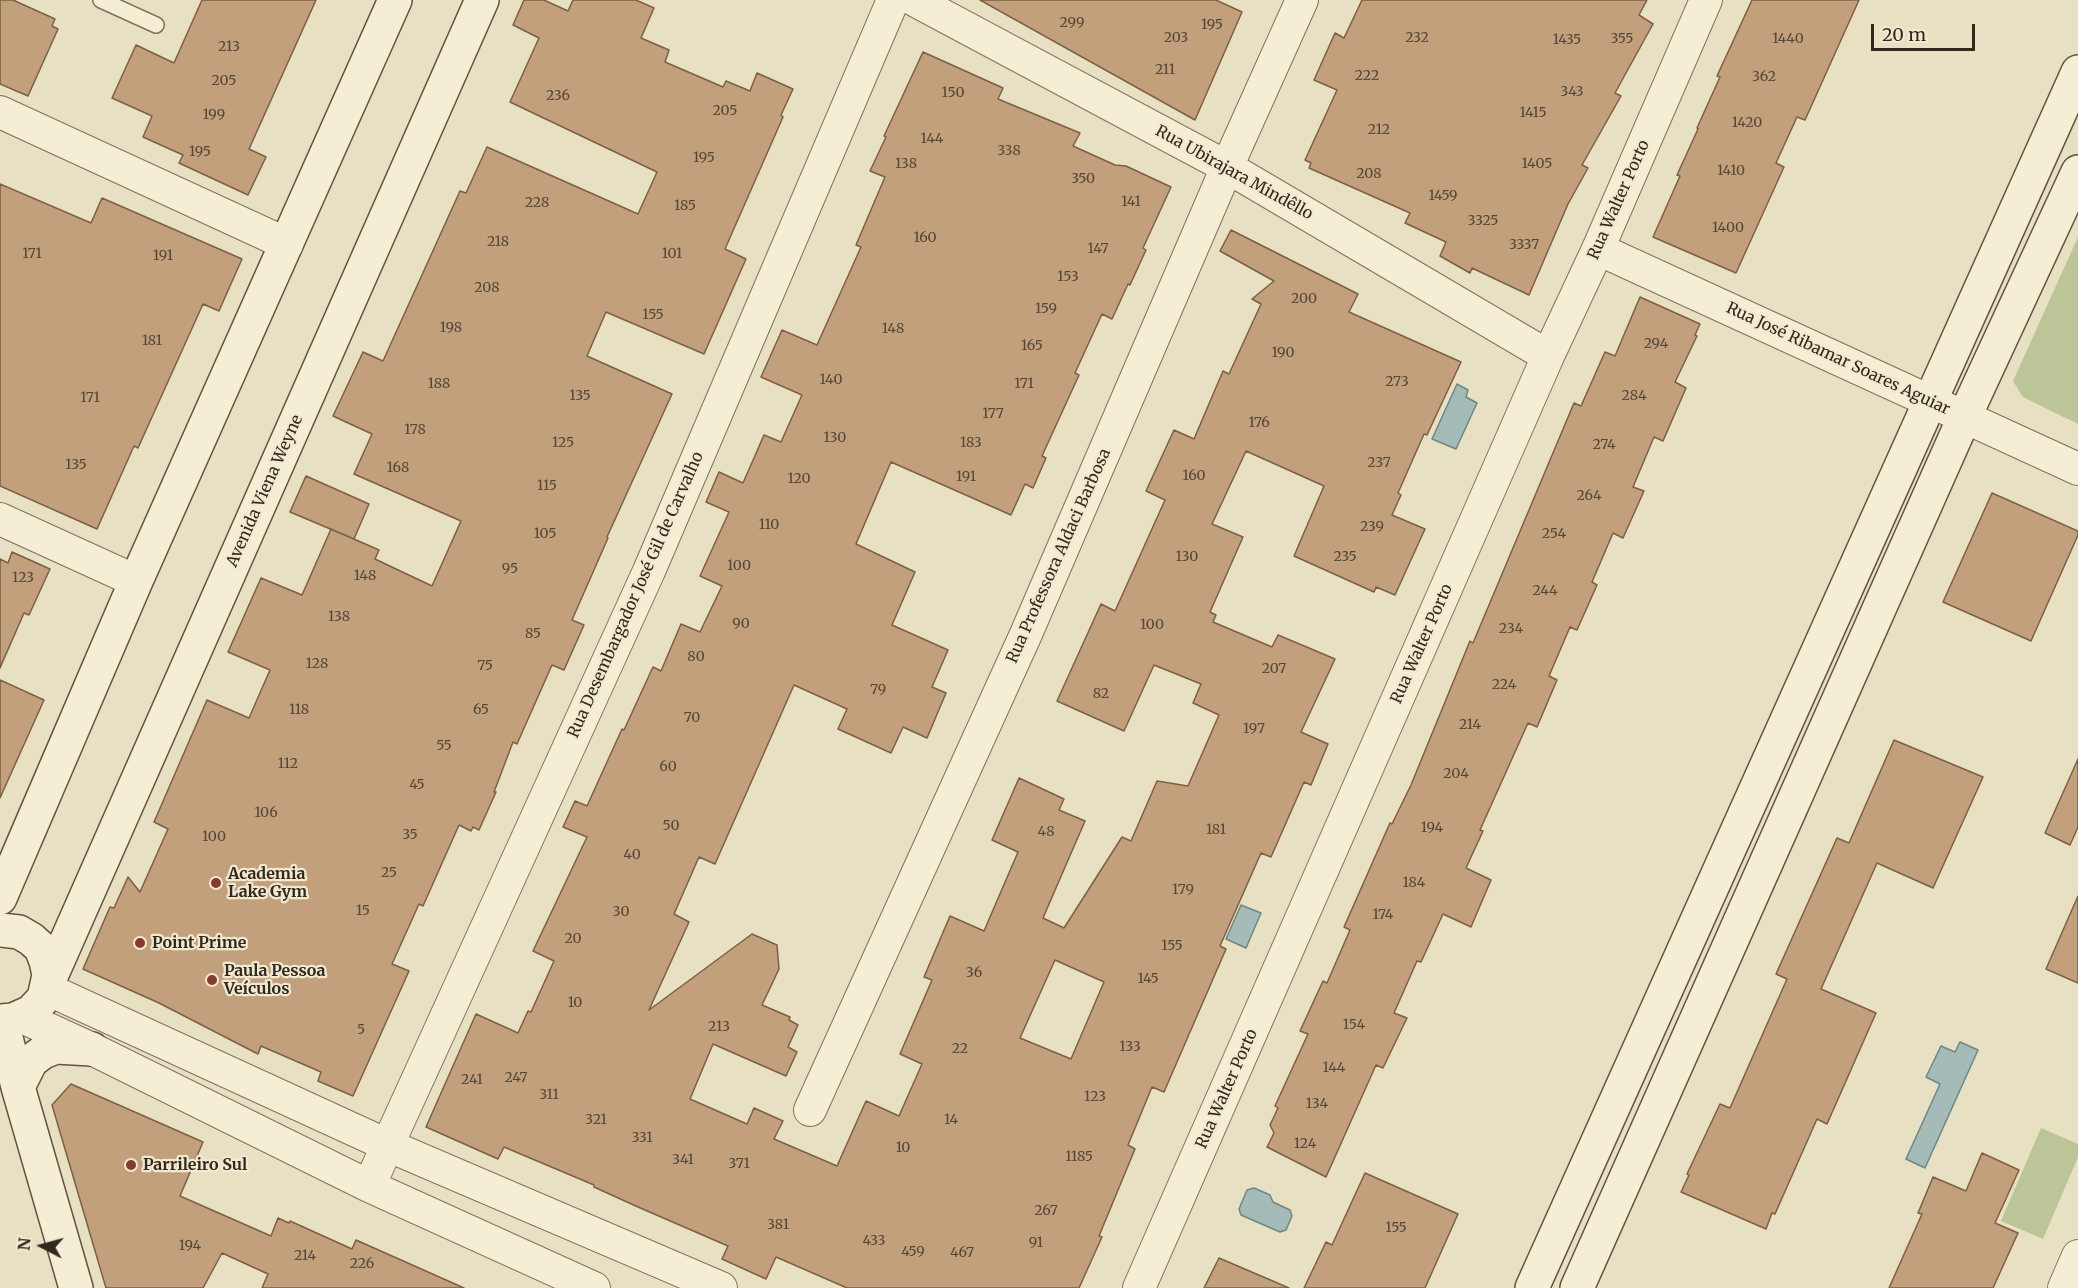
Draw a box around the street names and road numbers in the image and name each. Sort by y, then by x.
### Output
street label: Rua Ubirajara Mindêllo [1152,122,1316,224]
street label: Rua Walter Porto [1584,137,1654,263]
street label: Rua José Ribamar Soares Aguiar [1723,299,1953,419]
street label: Avenida Viena Weyne [223,412,307,570]
street label: Rua Professora Aldaci Barbosa [1003,446,1115,666]
street label: Rua Desembargador José Gil de Carvalho [564,449,708,741]
street label: Rua Walter Porto [1387,581,1457,707]
street label: Rua Walter Porto [1192,1026,1262,1152]

